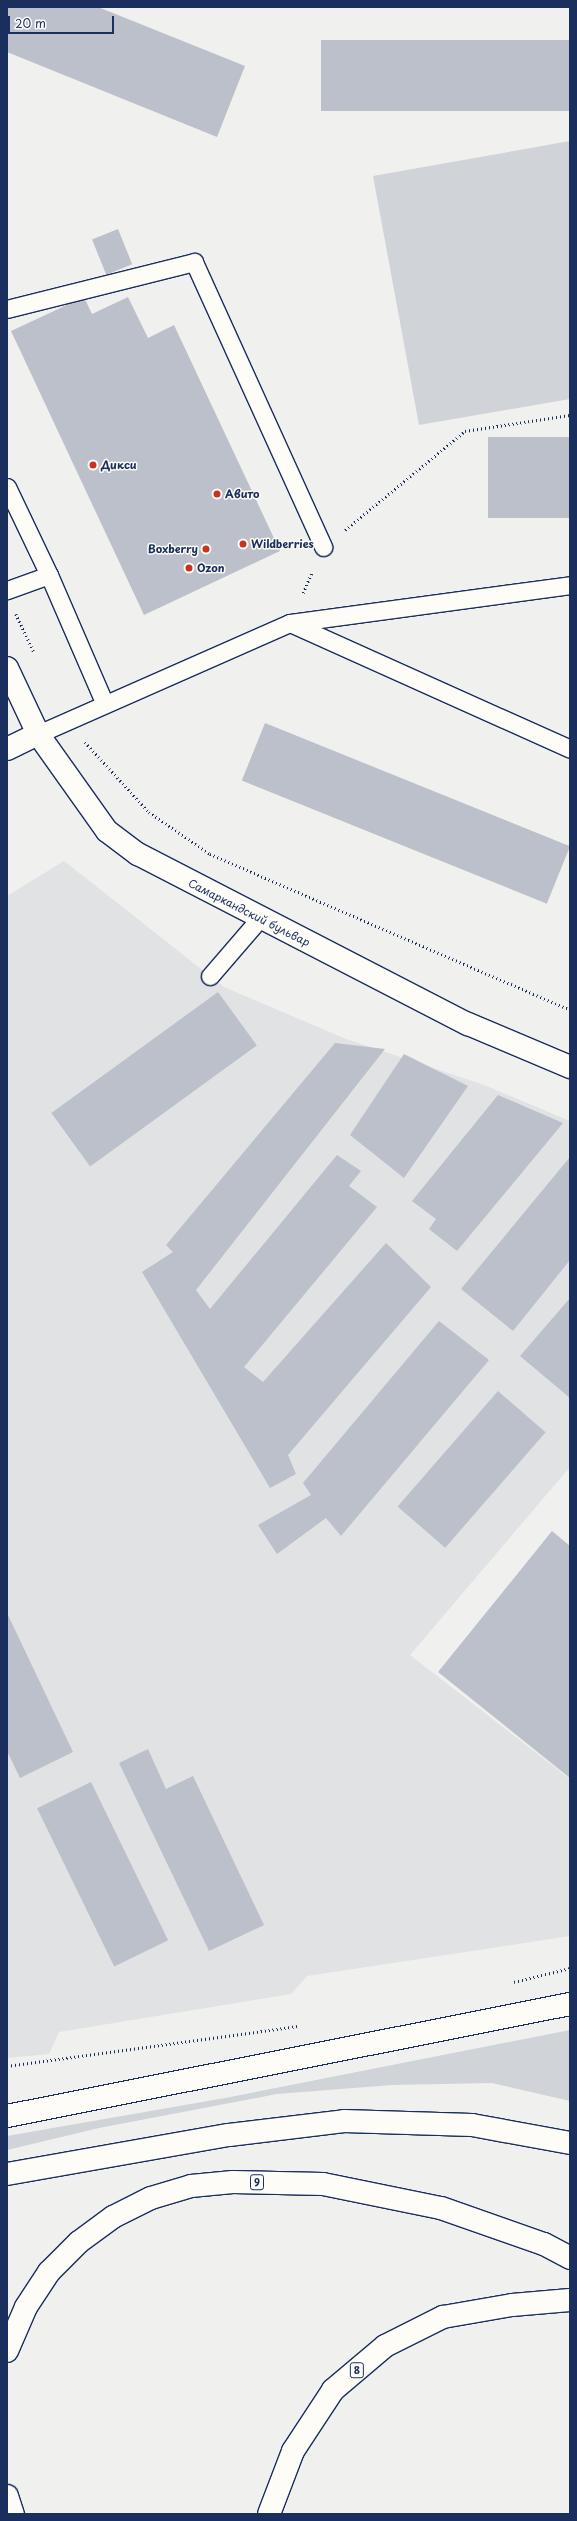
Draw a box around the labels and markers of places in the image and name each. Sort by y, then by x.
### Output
place label: Дикси [101,458,137,472]
marker: Дикси [88,460,98,470]
place label: Авито [225,487,259,501]
marker: Авито [212,489,222,499]
place label: Wildberries [251,537,314,551]
marker: Wildberries [238,539,248,549]
place label: Boxberry [148,542,198,556]
marker: Boxberry [201,544,211,554]
place label: Ozon [197,561,225,575]
marker: Ozon [184,563,194,573]

